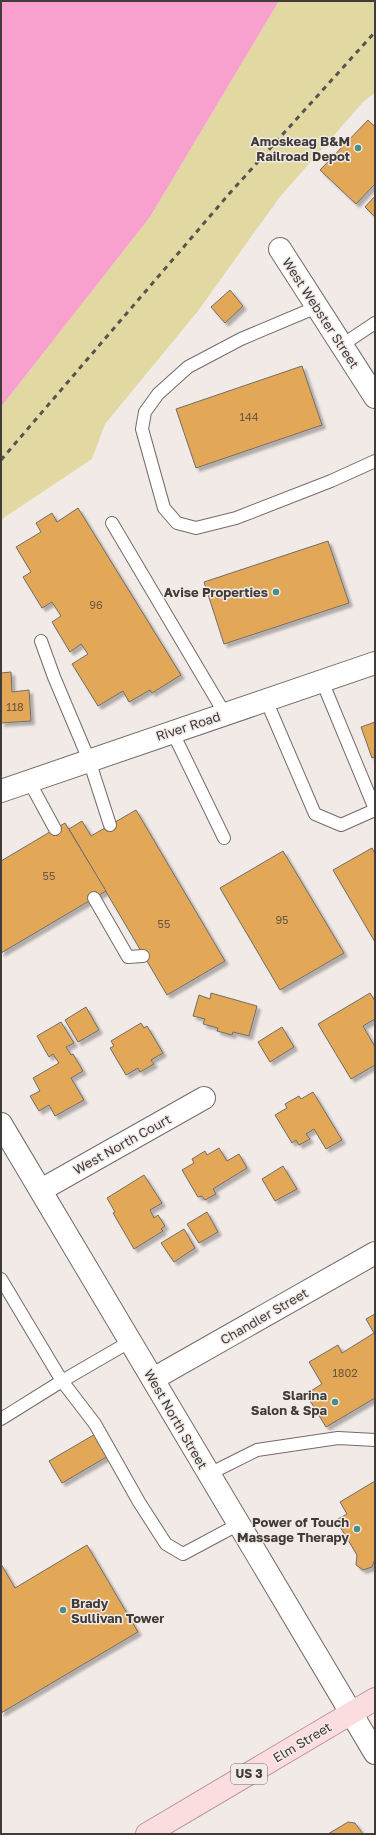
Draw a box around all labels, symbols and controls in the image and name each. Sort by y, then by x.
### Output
place label: Amoskeag B&M Railroad Depot [251,133,350,164]
marker: Amoskeag B&M Railroad Depot [353,143,363,153]
street label: West Webster Street [279,255,363,371]
house number: 144 [240,410,259,423]
place label: Avise Properties [164,584,268,600]
marker: Avise Properties [271,587,281,597]
house number: 96 [89,598,103,611]
house number: 118 [6,700,24,713]
street label: River Road [154,708,222,744]
house number: 55 [43,869,55,882]
house number: 95 [275,913,289,926]
house number: 55 [158,917,170,930]
street label: West North Court [70,1110,174,1178]
street label: Chandler Street [217,1284,311,1348]
street label: West North Street [141,1366,211,1472]
house number: 1802 [332,1366,358,1379]
place label: Slarina Salon & Spa [251,1387,327,1418]
marker: Slarina Salon & Spa [330,1397,340,1407]
place label: Power of Touch Massage Therapy [237,1514,349,1545]
marker: Power of Touch Massage Therapy [352,1524,362,1534]
place label: Brady Sullivan Tower [71,1595,164,1626]
marker: Brady Sullivan Tower [58,1605,68,1615]
street label: Elm Street [270,1718,334,1766]
road number: US 3 [231,1764,267,1784]

